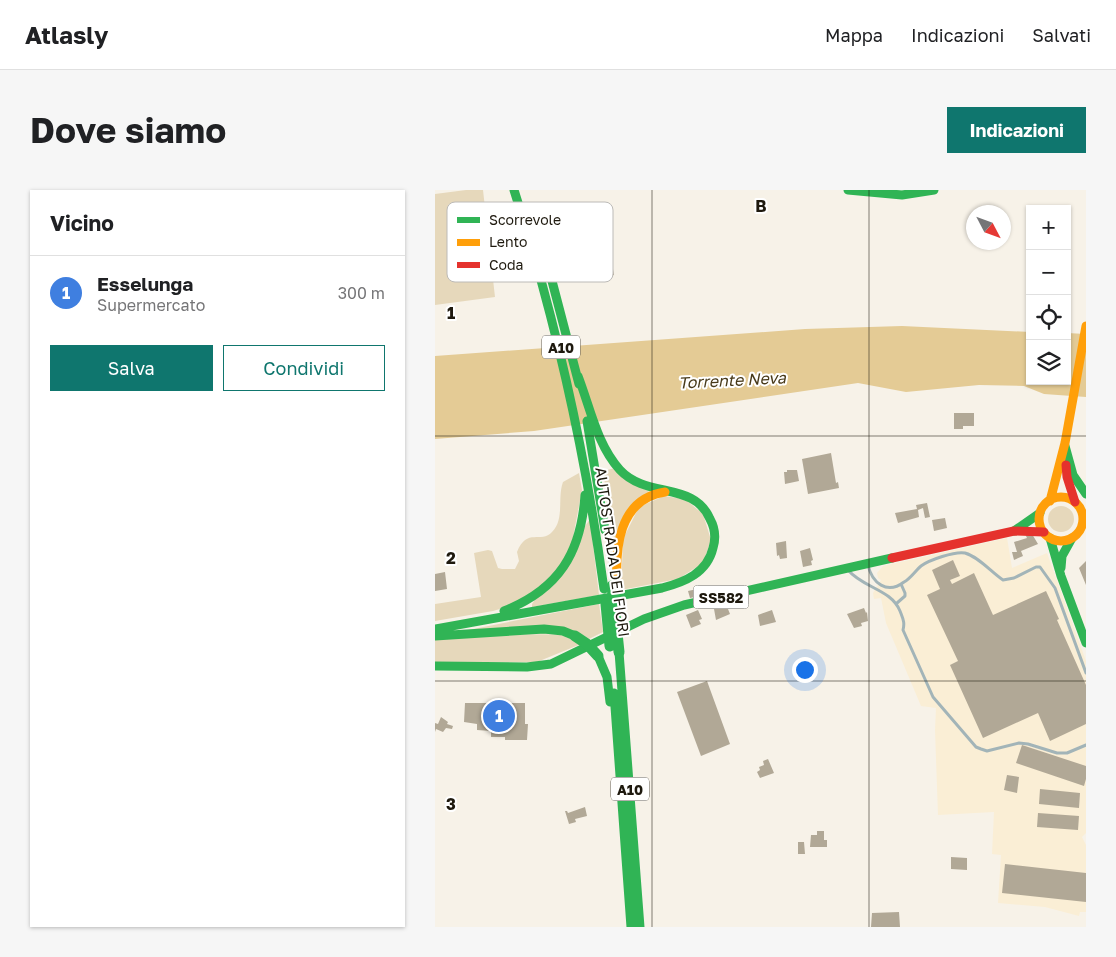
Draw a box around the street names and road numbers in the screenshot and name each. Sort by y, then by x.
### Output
road number: A10 [542,336,580,358]
street label: AUTOSTRADA DEI FIORI [592,466,634,638]
road number: SS582 [693,586,749,608]
road number: A10 [611,778,649,800]

